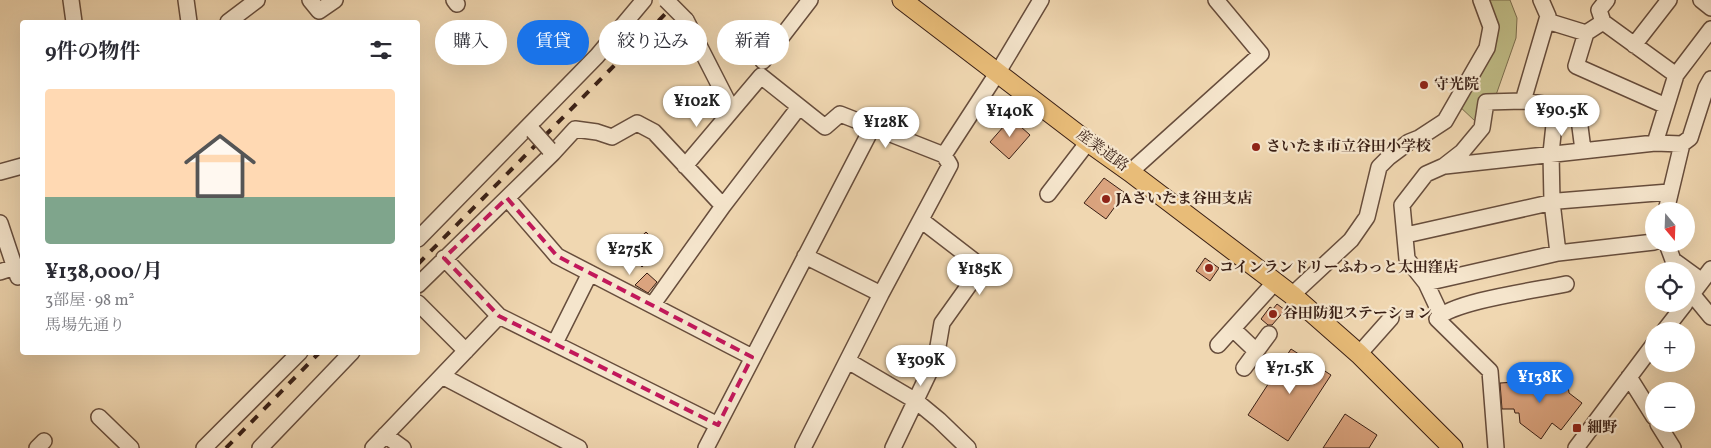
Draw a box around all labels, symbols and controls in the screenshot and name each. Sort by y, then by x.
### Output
chip: 購入 [435,20,507,65]
chip: 賃貸 [517,20,589,65]
chip: 絞り込み [599,20,707,65]
chip: 新着 [717,20,789,65]
icon: filters [367,36,395,64]
text: 9件の物件 [45,38,141,67]
place label: 守光院 [1434,75,1479,96]
marker: 守光院 [1418,79,1430,91]
pin: ¥102K [662,86,732,128]
text: ¥102K [674,91,720,113]
pin: ¥90.5K [1521,94,1603,137]
pin: ¥140K [975,96,1045,138]
text: ¥90.5K [1536,100,1588,122]
text: ¥140K [986,101,1034,123]
pin: ¥128K [851,106,921,149]
text: ¥128K [863,112,909,134]
icon: home [175,121,265,211]
street label: 産業道路 [1072,125,1132,177]
place label: さいたま市立谷田小学校 [1266,137,1431,158]
marker: さいたま市立谷田小学校 [1250,141,1262,153]
place label: JAさいたま谷田支店 [1115,189,1252,210]
marker: JAさいたま谷田支店 [1100,193,1112,205]
north arrow [1645,202,1695,252]
map controls [1645,202,1695,432]
pin: ¥275K [595,234,665,276]
text: ¥275K [607,239,653,261]
pin: ¥185K [945,254,1015,296]
text: ¥138,000/月 [45,258,163,287]
place label: コインランドリーふわっと太田窪店 [1219,258,1458,279]
text: ¥185K [958,259,1002,281]
marker: コインランドリーふわっと太田窪店 [1203,262,1215,274]
button: locate [1645,262,1695,312]
text: 3部屋 · 98 m² [45,290,134,312]
place label: 谷田防犯ステーション [1283,304,1432,325]
marker: 谷田防犯ステーション [1267,308,1279,320]
text: 馬場先通り [45,315,125,337]
button: + [1645,322,1695,372]
pin: ¥309K [886,344,956,387]
text: ¥309K [897,350,945,372]
pin: ¥71.5K [1249,352,1331,395]
text: ¥71.5K [1266,358,1314,380]
pin: ¥138K [1505,362,1575,404]
text: ¥138K [1517,367,1563,389]
button: − [1645,382,1695,432]
place label: 細野 [1587,418,1618,439]
marker: 細野 [1571,422,1583,434]

